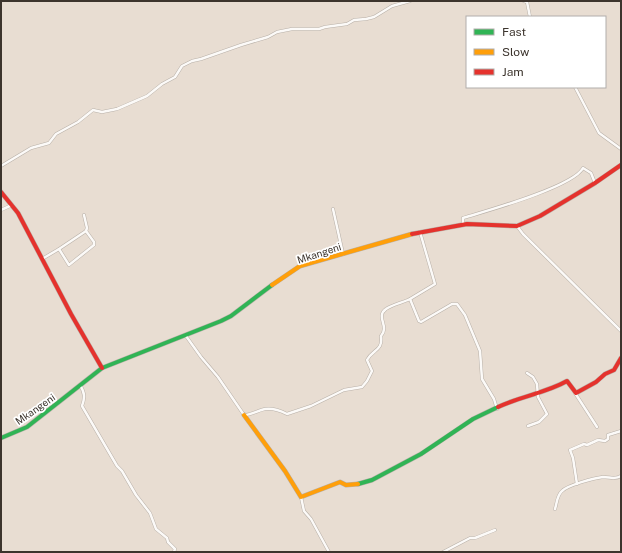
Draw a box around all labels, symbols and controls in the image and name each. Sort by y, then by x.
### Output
legend [466,16,606,88]
text: Fast [502,25,527,39]
text: Slow [502,45,530,59]
text: Jam [502,65,524,79]
street label: Mkangeni [295,240,343,266]
street label: Mkangeni [13,391,57,427]

